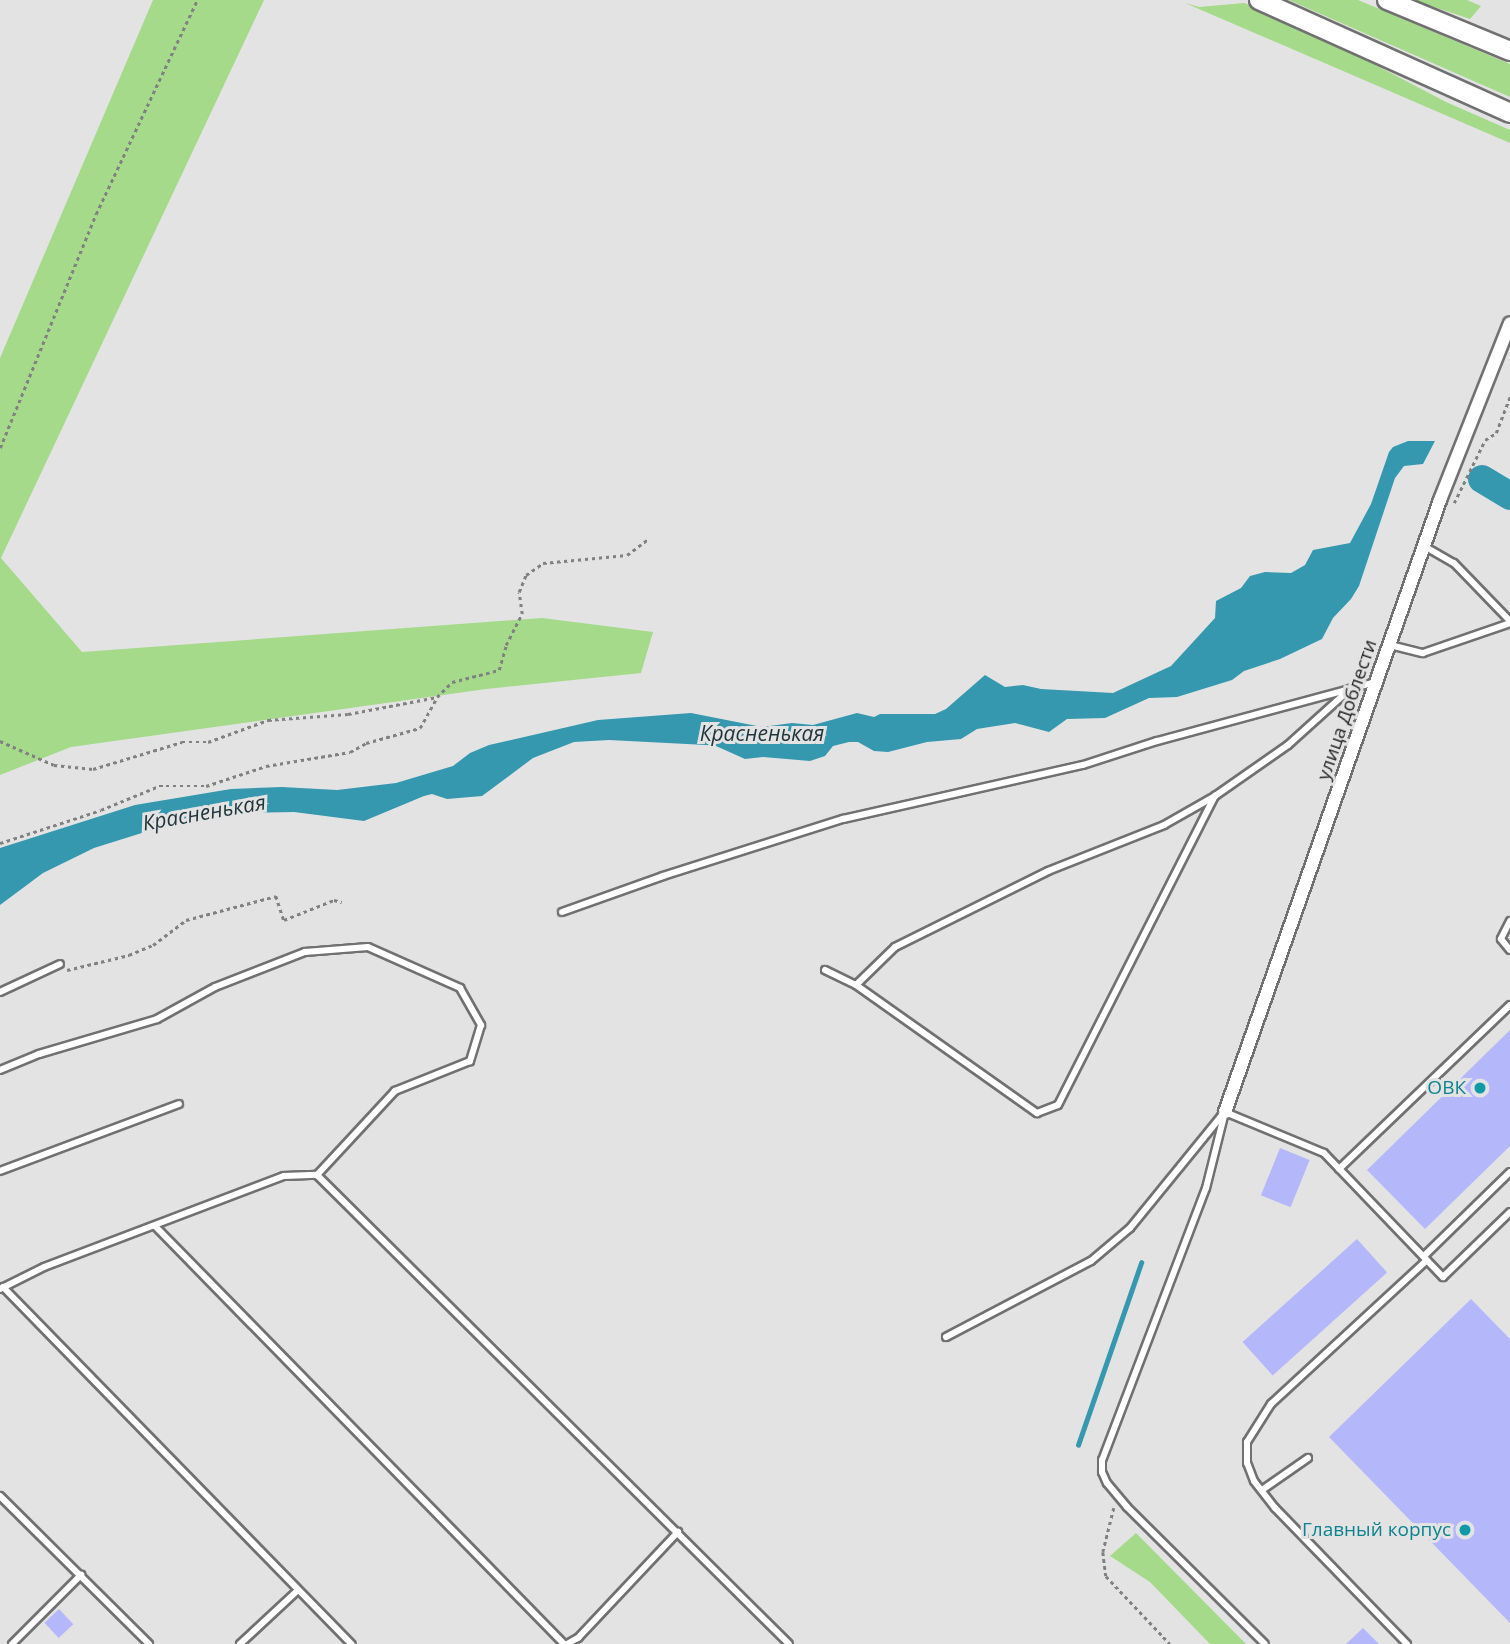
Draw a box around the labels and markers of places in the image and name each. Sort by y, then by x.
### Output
place label: ОВК [1427,1077,1466,1099]
marker: ОВК [1472,1080,1488,1096]
place label: Главный корпус [1302,1519,1451,1541]
marker: Главный корпус [1457,1522,1473,1538]

